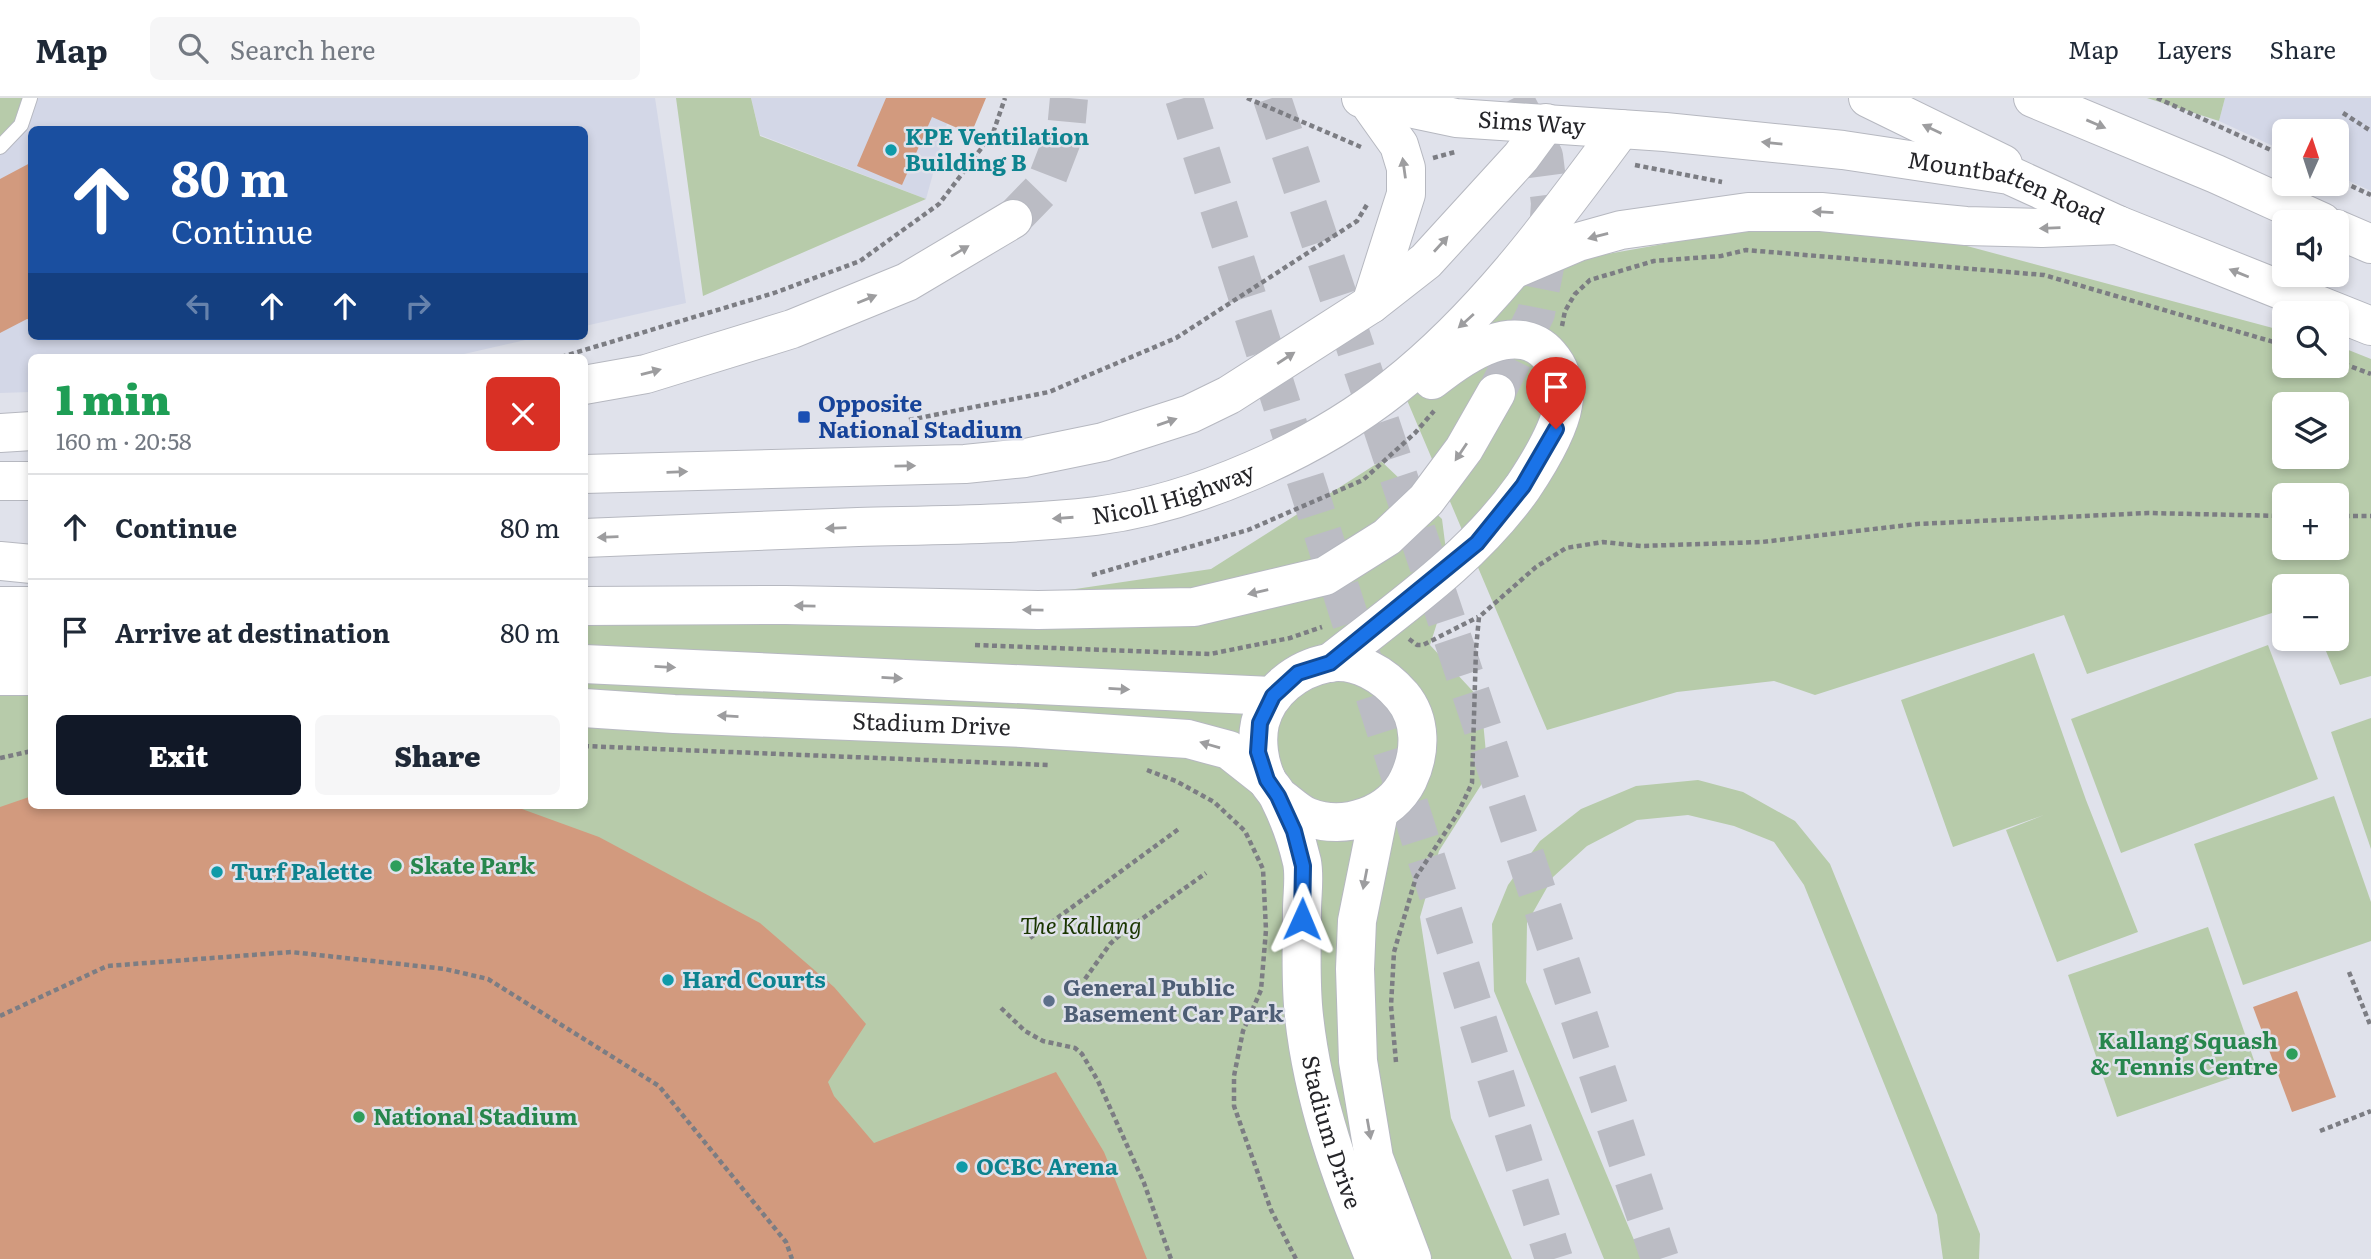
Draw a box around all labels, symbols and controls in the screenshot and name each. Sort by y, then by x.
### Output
search box [150,17,640,80]
text: Map [35,24,108,73]
icon: search [174,29,212,67]
text: Search here [230,29,376,68]
text: Map [2068,31,2119,66]
text: Layers [2157,31,2231,66]
text: Share [2269,31,2336,66]
street label: Sims Way [1477,101,1588,142]
place label: KPE Ventilation Building B [905,118,1089,178]
one-way arrow [2085,119,2106,130]
north arrow [2272,119,2348,196]
map controls [2272,119,2349,651]
one-way arrow [1922,123,1942,134]
one-way arrow [1761,137,1783,148]
text: 80 m [171,139,289,212]
street label: Mountbatten Road [1906,141,2111,232]
marker: KPE Ventilation Building B [883,142,899,158]
icon: ahead [56,154,147,245]
one-way arrow [1398,157,1409,179]
text: Continue [171,206,313,254]
one-way arrow [1812,207,1834,218]
button: sound [2272,210,2349,287]
one-way arrow [2039,222,2061,233]
one-way arrow [1587,231,1609,242]
one-way arrow [1433,236,1449,253]
one-way arrow [951,244,970,257]
one-way arrow [2229,268,2250,279]
icon: left [180,287,218,325]
icon: ahead [253,287,291,325]
icon: ahead [326,287,364,325]
icon: right [399,287,437,325]
one-way arrow [856,293,877,304]
button: search [2272,301,2349,378]
one-way arrow [1457,313,1475,329]
one-way arrow [1277,352,1296,365]
pin [1526,357,1586,429]
text: 1 min [56,366,171,428]
one-way arrow [641,366,663,377]
icon: arrive [1537,368,1575,406]
button: close [486,377,560,451]
place label: Opposite National Stadium [818,385,1023,445]
button: layers [2272,392,2349,469]
marker: Opposite National Stadium [796,409,812,425]
one-way arrow [1157,416,1178,427]
text: 160 m · 20:58 [56,423,192,457]
one-way arrow [1455,442,1468,461]
street label: Nicoll Highway [1089,452,1260,531]
one-way arrow [894,460,916,472]
one-way arrow [666,466,688,477]
button: + [2272,483,2349,560]
text: Continue [115,507,237,546]
text: 80 m [500,507,560,546]
icon: ahead [56,508,94,546]
one-way arrow [1052,513,1074,524]
one-way arrow [825,522,847,533]
one-way arrow [597,532,619,543]
button: − [2272,574,2349,651]
one-way arrow [1247,587,1269,598]
one-way arrow [794,600,816,611]
one-way arrow [1021,604,1043,616]
text: Arrive at destination [115,612,390,651]
text: 80 m [500,612,560,651]
icon: arrive [56,613,94,651]
one-way arrow [654,662,676,673]
one-way arrow [881,673,903,684]
one-way arrow [1109,683,1131,694]
street label: Stadium Drive [852,702,1012,743]
one-way arrow [717,711,739,722]
button: Exit [56,715,301,795]
button: Share [315,715,560,795]
one-way arrow [1200,739,1221,749]
place label: Skate Park [410,847,536,881]
place label: Turf Palette [231,853,372,887]
marker: Skate Park [388,858,404,874]
marker: Turf Palette [209,864,225,880]
one-way arrow [1360,868,1371,890]
position arrow [1265,882,1339,956]
park label: The Kallang [1020,907,1142,941]
place label: Hard Courts [682,961,826,995]
place label: General Public Basement Car Park [1063,969,1284,1029]
marker: Hard Courts [660,972,676,988]
marker: General Public Basement Car Park [1041,993,1057,1009]
place label: Kallang Squash & Tennis Centre [2090,1022,2278,1082]
marker: Kallang Squash & Tennis Centre [2284,1046,2300,1062]
street label: Stadium Drive [1295,1052,1372,1213]
place label: National Stadium [373,1098,578,1132]
marker: National Stadium [351,1109,367,1125]
one-way arrow [1364,1118,1375,1140]
place label: OCBC Arena [976,1148,1119,1182]
marker: OCBC Arena [954,1159,970,1175]

